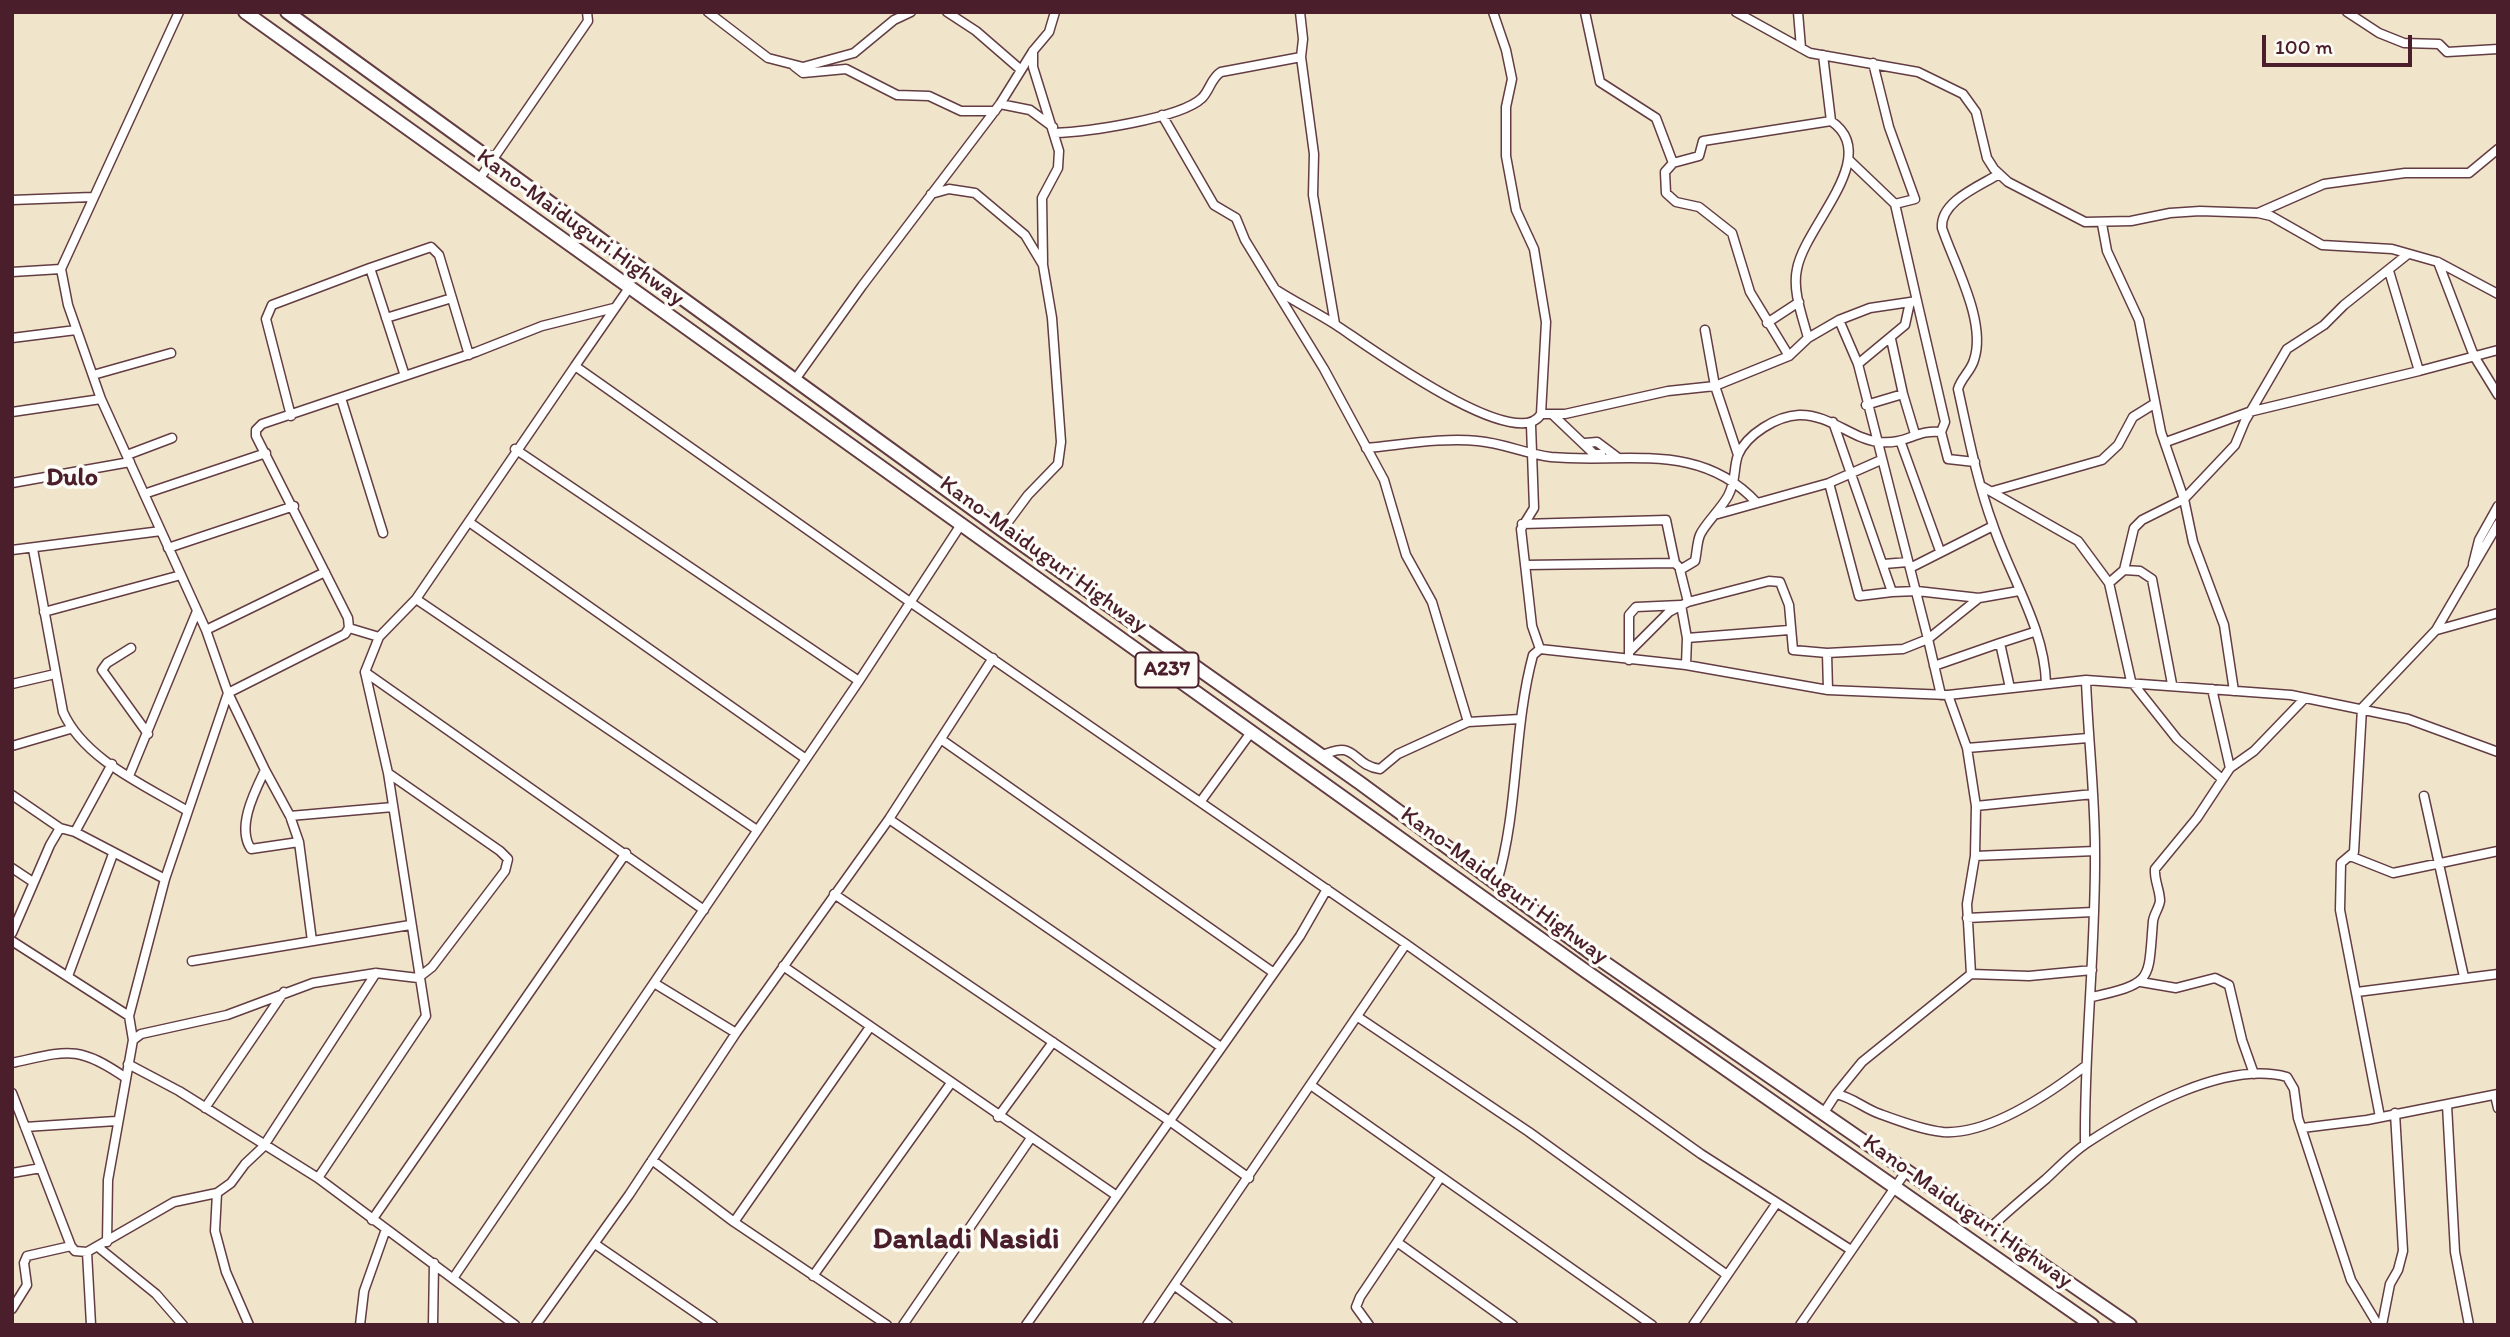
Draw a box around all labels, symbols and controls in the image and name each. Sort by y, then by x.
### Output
scale bar [2265,21,2416,65]
text: 100 m [2275,34,2333,59]
street label: Kano-Maiduguri Highway [471,143,689,313]
district label: Dulo [46,462,98,494]
street label: Kano-Maiduguri Highway [934,470,1152,640]
road number: A237 [1136,652,1198,688]
street label: Kano-Maiduguri Highway [1395,801,1613,971]
street label: Kano-Maiduguri Highway [1857,1129,2077,1295]
district label: Danladi Nasidi [873,1222,1059,1258]

